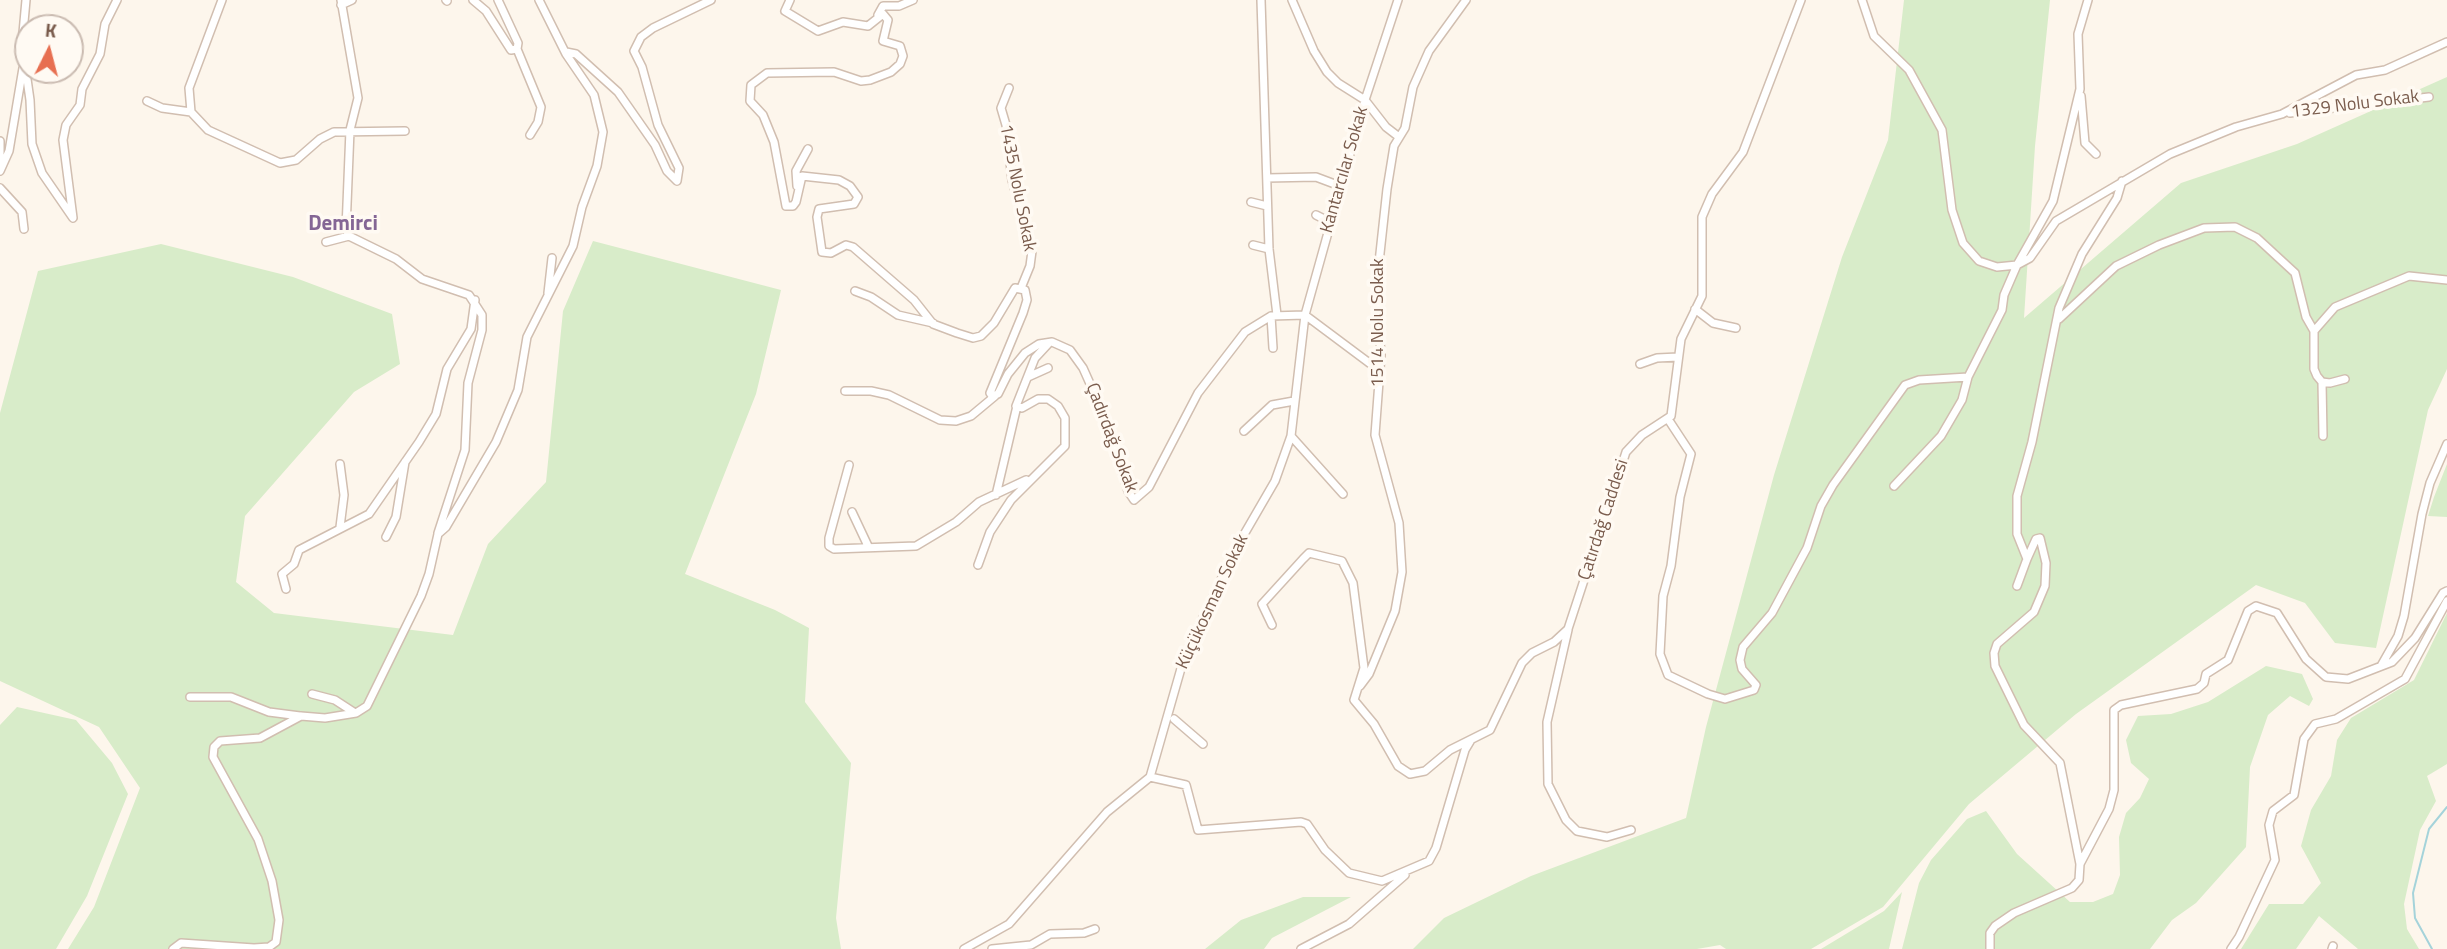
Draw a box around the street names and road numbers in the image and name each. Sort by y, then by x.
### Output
street label: 1329 Nolu Sokak [2290,86,2420,124]
street label: Kantarcılar Sokak [1317,104,1373,236]
street label: 1435 Nolu Sokak [994,123,1040,253]
street label: 1514 Nolu Sokak [1368,258,1390,388]
street label: Çadırdağ Sokak [1080,380,1142,496]
street label: Çatırdağ Caddesi [1574,457,1634,583]
street label: Küçükosman Sokak [1172,531,1254,673]

